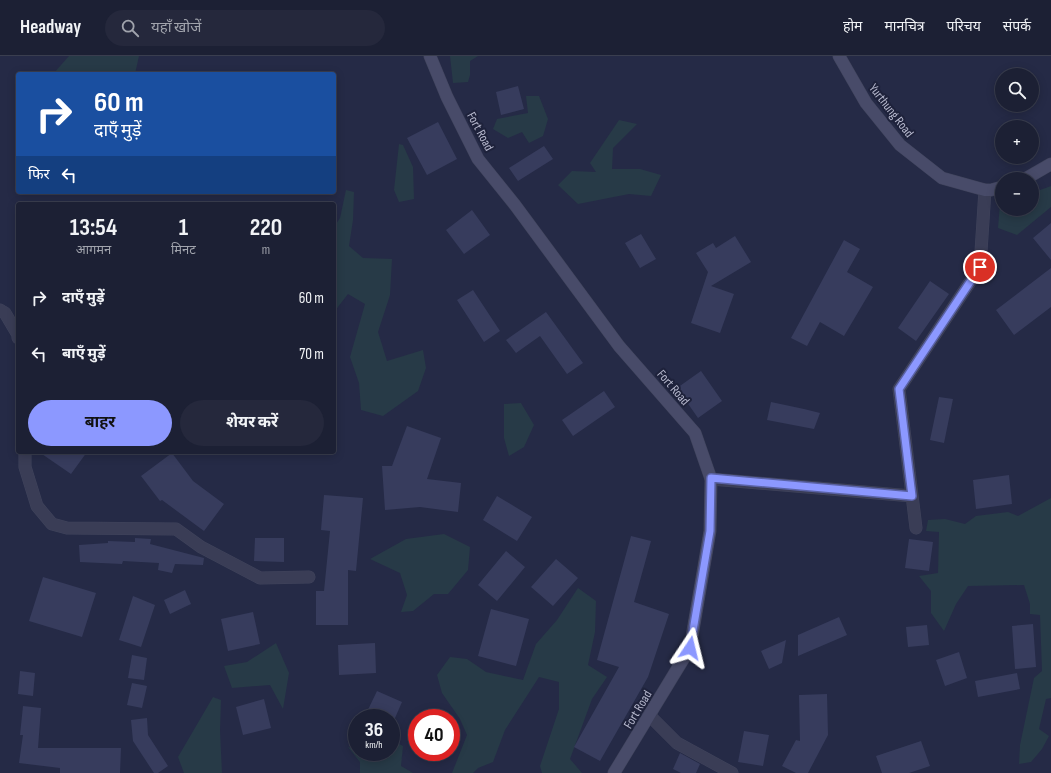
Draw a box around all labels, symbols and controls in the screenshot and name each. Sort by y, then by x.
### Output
search box [105,10,385,46]
text: Headway [20,16,81,39]
icon: search [119,17,141,39]
text: यहाँ खोजें [151,18,201,37]
text: होम [843,18,862,35]
text: मानचित्र [884,18,925,35]
text: परिचय [947,18,981,35]
text: संपर्क [1003,18,1031,35]
map controls [995,68,1039,216]
button: search [995,68,1039,112]
street label: Yurthung Road [865,81,917,141]
text: 60 m [94,86,143,119]
icon: right [28,88,80,140]
street label: Fort Road [463,109,497,154]
text: दाएँ मुड़ें [94,120,141,141]
button: + [995,120,1039,164]
icon: left [58,164,80,186]
text: फिर [28,165,50,184]
button: − [995,172,1039,216]
text: 13:54 [70,213,117,242]
text: 1 [179,213,188,242]
text: 220 [250,213,282,242]
text: आगमन [76,242,111,258]
text: मिनट [171,242,196,258]
text: m [262,242,270,258]
pin [963,250,997,284]
icon: arrive [969,256,991,278]
icon: right [28,287,50,309]
text: दाएँ मुड़ें [62,288,105,307]
text: 60 m [299,289,324,308]
icon: left [28,343,50,365]
text: बाएँ मुड़ें [62,344,105,363]
text: 70 m [299,345,324,364]
street label: Fort Road [654,367,693,409]
button: बाहर [28,400,172,446]
button: शेयर करें [180,400,324,446]
position arrow [669,627,711,669]
street label: Fort Road [620,688,655,732]
speed limit sign: 40 [408,709,460,761]
text: 36 [365,718,383,742]
text: km/h [365,739,383,751]

